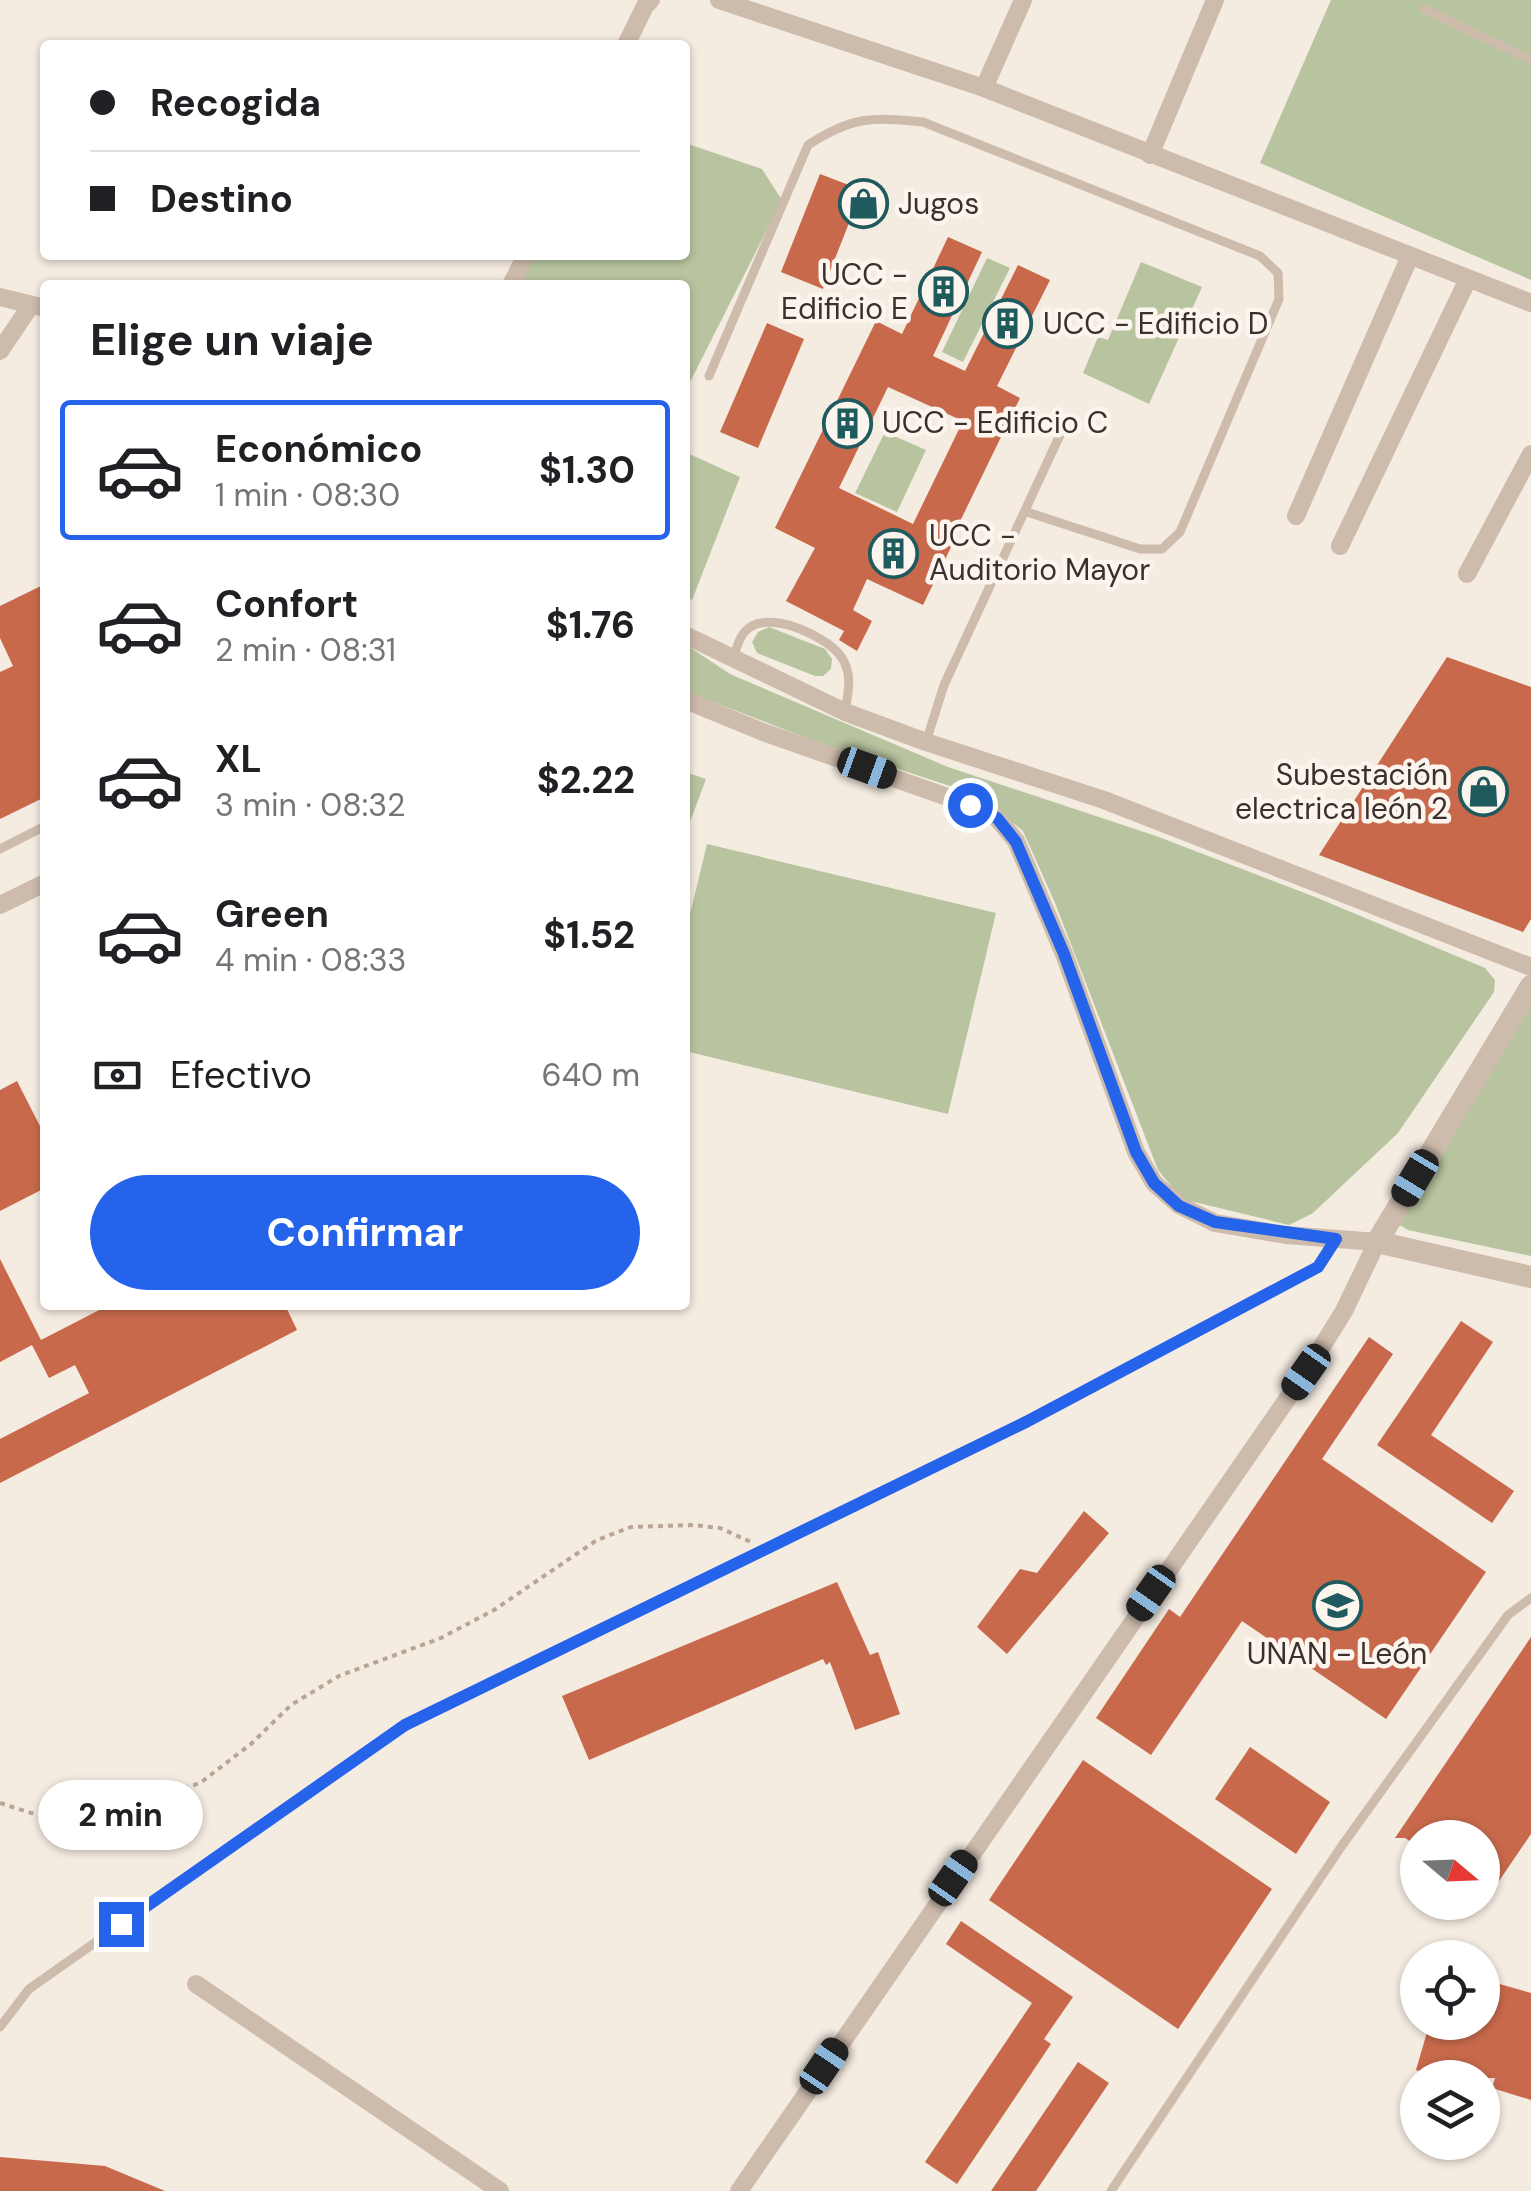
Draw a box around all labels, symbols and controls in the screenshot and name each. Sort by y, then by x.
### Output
text: Recogida [150,78,321,128]
text: Destino [150,174,293,224]
shop icon: Jugos [837,178,889,230]
place label: Jugos [898,184,979,223]
place label: UCC - Edificio E [781,255,908,328]
building icon: UCC - Edificio E [917,266,969,318]
building icon: UCC - Edificio D [982,298,1034,350]
place label: UCC - Edificio D [1043,304,1268,343]
text: Elige un viaje [90,310,374,369]
building icon: UCC - Edificio C [821,397,873,449]
place label: UCC - Edificio C [882,403,1108,442]
text: Económico [215,424,422,474]
icon: car [95,425,185,515]
text: $1.30 [539,445,635,495]
text: 1 min · 08:30 [215,474,400,516]
place label: UCC - Auditorio Mayor [929,516,1150,589]
building icon: UCC - Auditorio Mayor [868,527,920,579]
text: Confort [215,579,358,629]
icon: car [95,580,185,670]
text: $1.76 [546,600,635,650]
text: 2 min · 08:31 [215,629,396,671]
text: XL [215,734,262,784]
icon: car [95,735,185,825]
car [834,744,900,792]
text: $2.22 [537,755,635,805]
place label: Subestación electrica león 2 [1235,755,1448,828]
shop icon: Subestación electrica león 2 [1457,766,1509,818]
route start [948,783,993,828]
text: 3 min · 08:32 [215,784,406,826]
text: Green [215,889,329,939]
icon: car [95,890,185,980]
text: $1.52 [543,910,635,960]
text: 4 min · 08:33 [215,939,407,981]
icon: cash [90,1048,145,1103]
text: Efectivo [170,1050,312,1100]
text: 640 m [542,1054,640,1096]
car [1387,1145,1443,1211]
button: Confirmar [90,1175,640,1290]
car [1277,1339,1335,1405]
car [1122,1560,1180,1626]
school or university icon: UNAN - León [1311,1579,1363,1631]
place label: UNAN - León [1247,1634,1427,1673]
callout: 2 min [38,1779,204,1849]
text: 2 min [78,1794,163,1836]
north arrow [1400,1820,1500,1920]
map controls [1400,1820,1500,2160]
car [924,1845,982,1911]
route end [99,1902,144,1947]
button: locate [1400,1940,1500,2040]
car [795,2033,853,2099]
button: layers [1400,2060,1500,2160]

